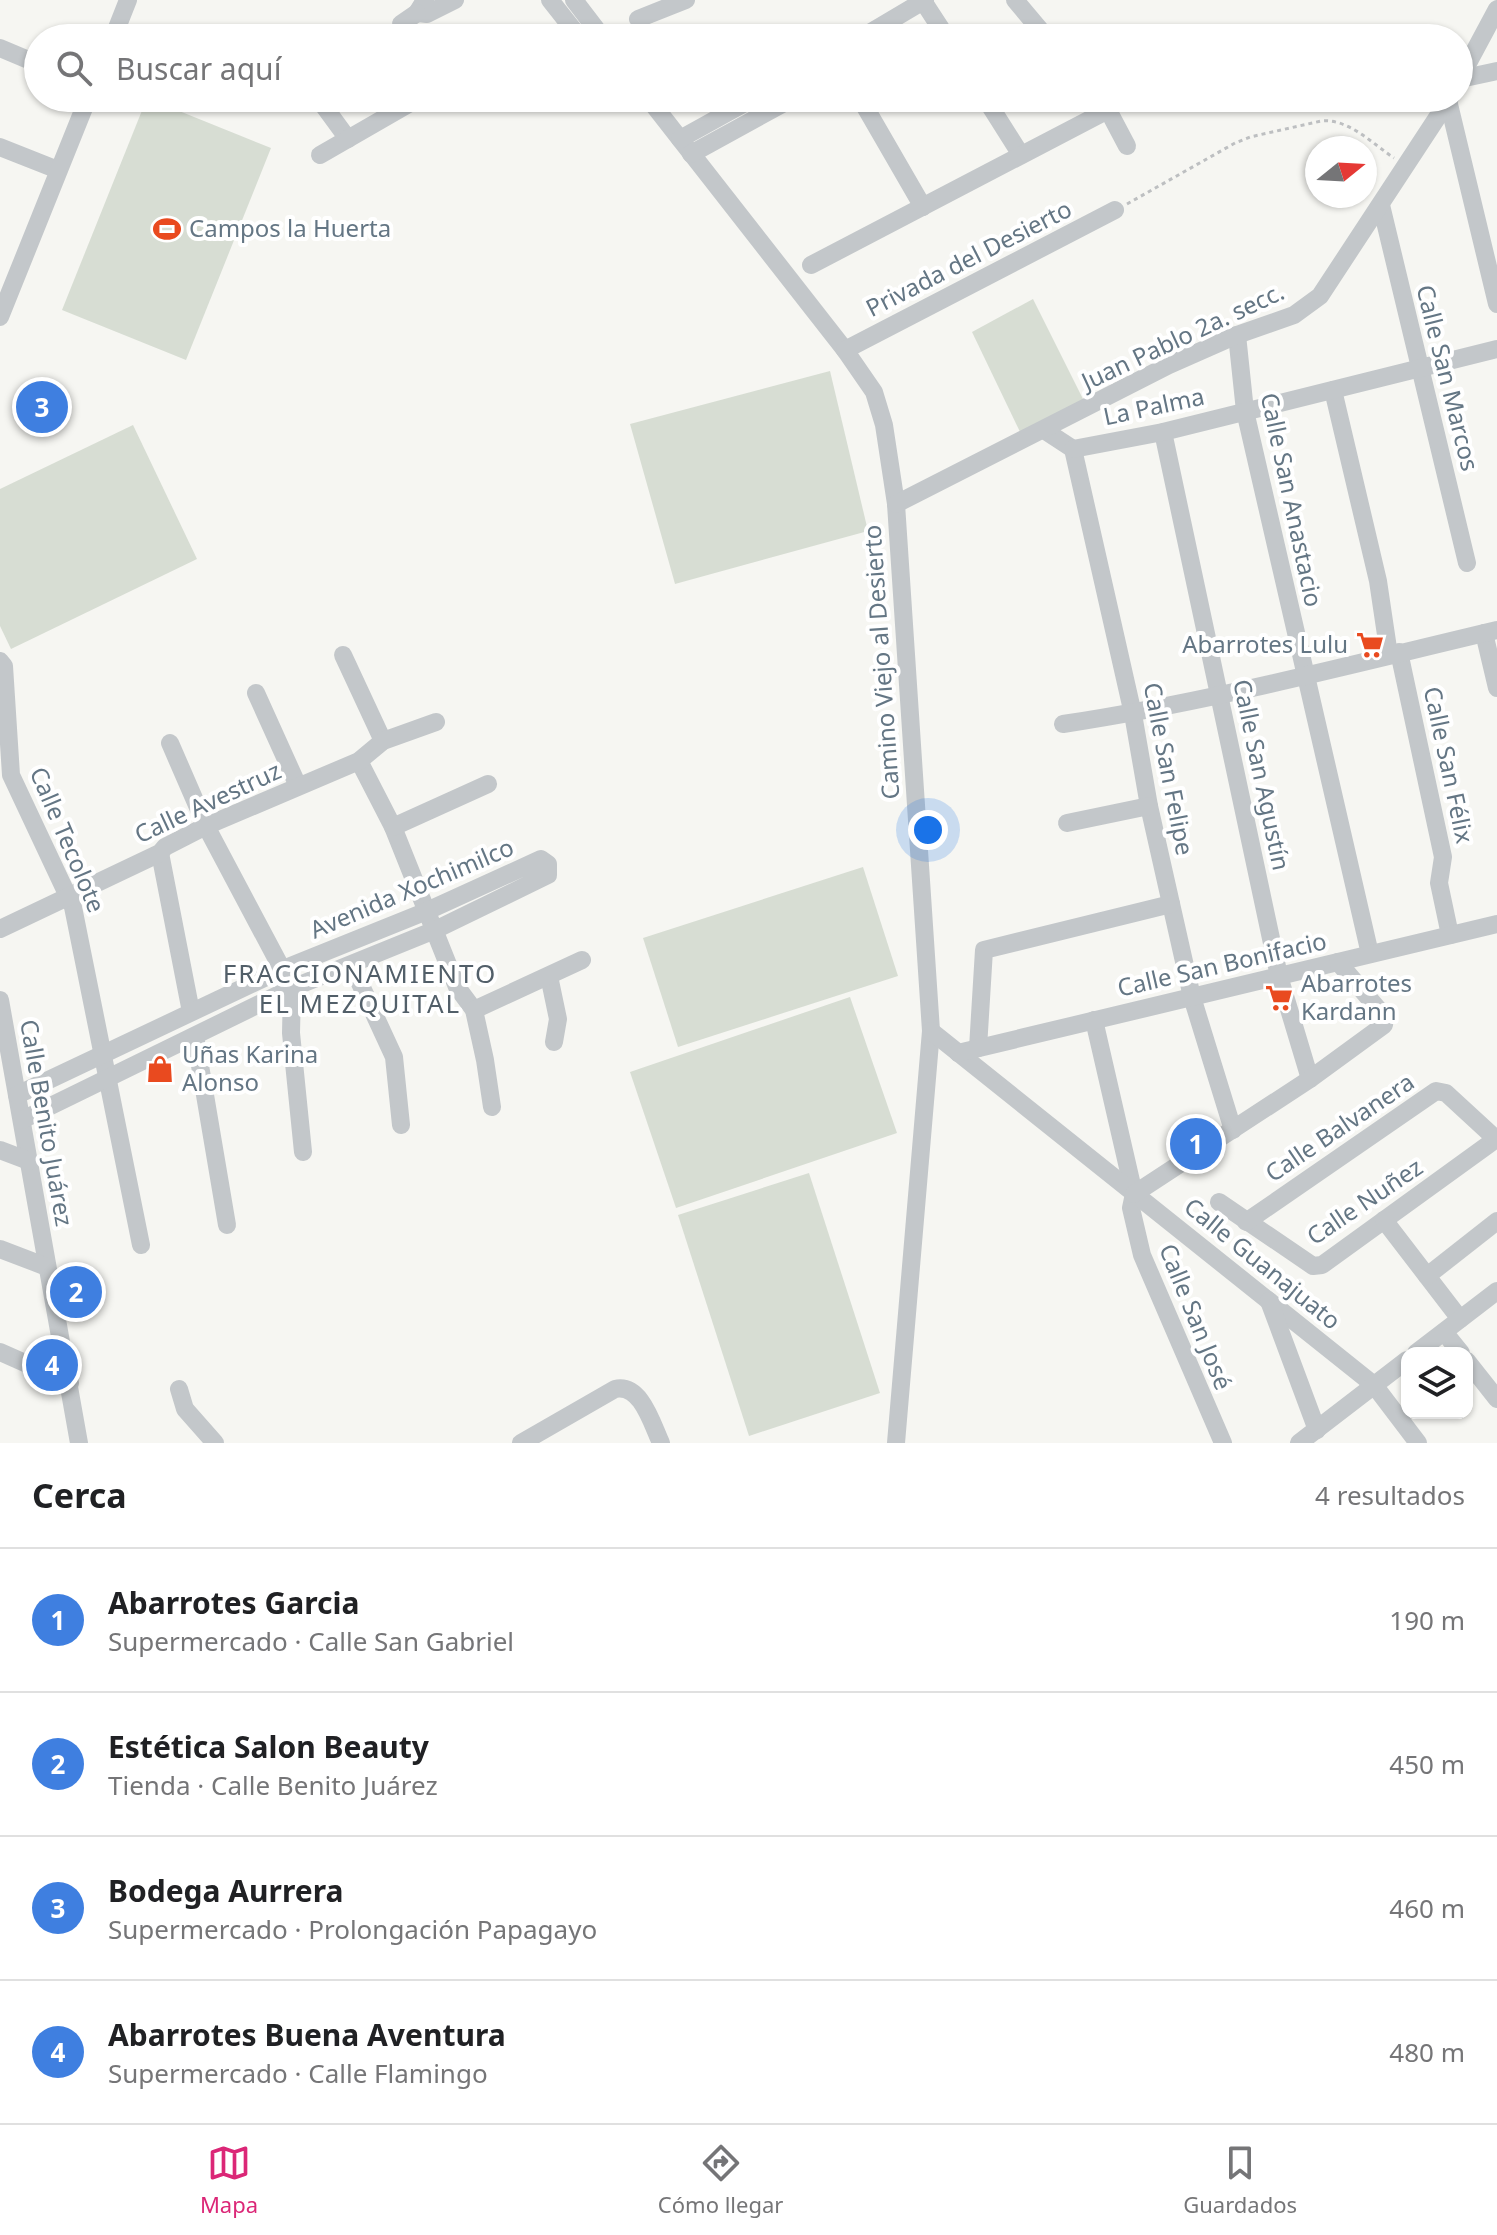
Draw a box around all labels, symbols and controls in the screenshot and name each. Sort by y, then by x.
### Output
search box [24,24,1473,112]
icon: search [52,46,96,90]
text: Buscar aquí [116,48,281,89]
north arrow [1305,136,1377,208]
street label: Privada del Desierto [860,191,1077,324]
place label: Campos la Huerta [189,211,391,244]
sports icon: Campos la Huerta [152,214,182,244]
street label: Juan Pablo 2a. secc. [1074,274,1289,398]
street label: Calle San Marcos [1409,281,1488,474]
pin: 3 [16,377,68,437]
street label: La Palma [1100,379,1207,432]
street label: Calle San Anastacio [1254,390,1331,610]
street label: Camino Viejo al Desierto [854,524,907,801]
place label: Abarrotes Lulu [1182,627,1348,660]
supermarket icon: Abarrotes Lulu [1355,630,1385,660]
street label: Calle San Agustín [1226,676,1299,873]
street label: Calle San Felipe [1137,680,1202,858]
street label: Calle San Félix [1417,683,1482,846]
street label: Calle Avestruz [129,753,286,850]
street label: Calle Tecolote [23,762,114,917]
your location [908,810,948,850]
street label: Avenida Xochimilco [304,830,518,946]
street label: Calle San Bonifacio [1114,923,1329,1004]
district label: FRACCIONAMIENTO EL MEZQUITAL [223,955,497,1021]
place label: Abarrotes Kardann [1301,966,1412,1027]
supermarket icon: Abarrotes Kardann [1264,983,1294,1013]
street label: Calle Benito Juárez [13,1017,82,1229]
place label: Uñas Karina Alonso [182,1037,318,1098]
shop icon: Uñas Karina Alonso [145,1054,175,1084]
street label: Calle Balvanera [1258,1065,1420,1189]
pin: 1 [1170,1114,1222,1174]
street label: Calle Nuñez [1300,1150,1429,1252]
street label: Calle Guanajuato [1178,1189,1348,1336]
street label: Calle San José [1152,1239,1241,1394]
pin: 2 [50,1262,102,1322]
pin: 4 [26,1335,78,1395]
map controls [1401,1347,1473,1419]
button: layers [1401,1347,1473,1419]
text: Cerca [32,1472,127,1518]
text: 4 resultados [1315,1477,1465,1513]
text: Abarrotes Garcia [108,1582,359,1623]
text: 1 [51,1602,65,1638]
text: 190 m [1389,1602,1465,1638]
text: Supermercado · Calle San Gabriel [108,1623,514,1659]
text: Estética Salon Beauty [108,1726,429,1767]
text: 2 [51,1746,65,1782]
text: 450 m [1389,1746,1465,1782]
text: Tienda · Calle Benito Juárez [108,1767,438,1803]
text: Bodega Aurrera [108,1870,343,1911]
text: 3 [51,1890,65,1926]
text: 460 m [1389,1890,1465,1926]
text: Supermercado · Prolongación Papagayo [108,1911,597,1947]
text: Abarrotes Buena Aventura [108,2014,506,2055]
text: 4 [51,2034,65,2070]
text: 480 m [1389,2034,1465,2070]
text: Supermercado · Calle Flamingo [108,2055,488,2091]
tab: Mapa [200,2141,258,2219]
tab: Cómo llegar [658,2141,783,2219]
tab: Guardados [1183,2141,1297,2219]

